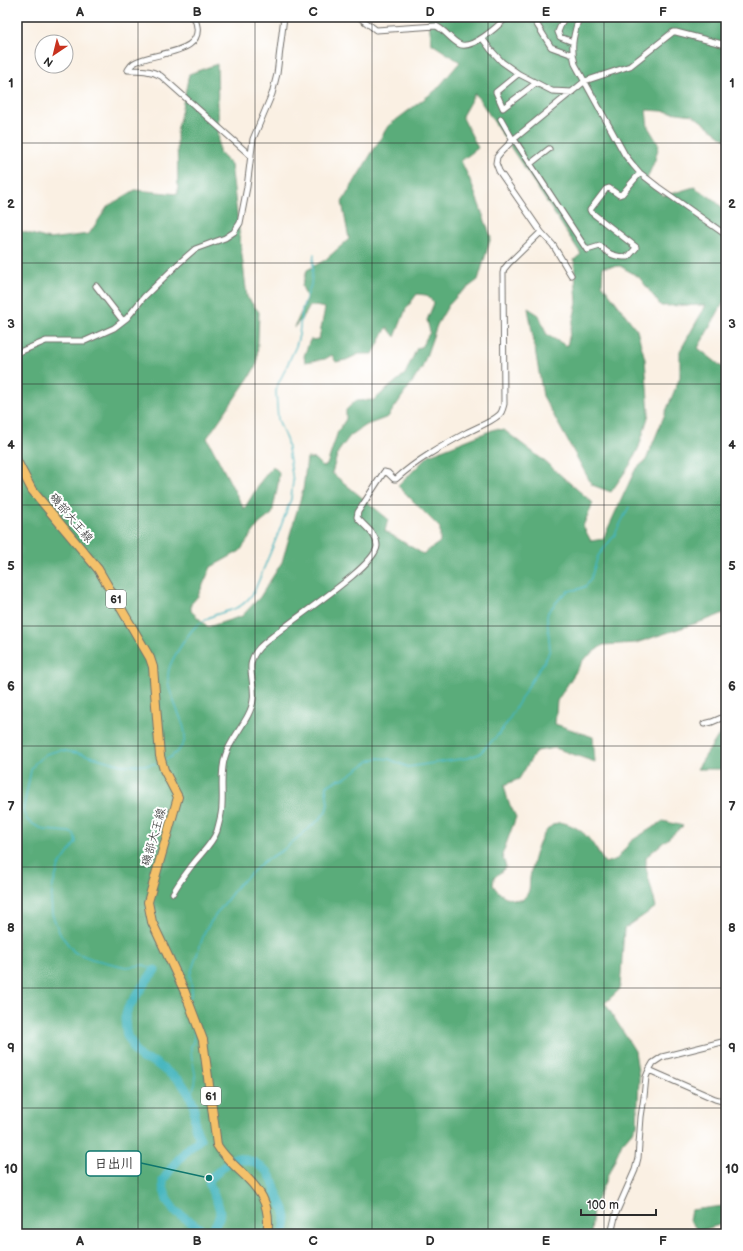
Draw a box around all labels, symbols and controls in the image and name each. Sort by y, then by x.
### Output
text: A [75,4,84,20]
text: B [192,4,202,20]
text: C [308,4,318,20]
text: D [425,4,435,20]
text: E [542,4,551,20]
text: F [659,4,667,20]
north arrow [34,34,74,74]
text: N [41,54,56,69]
text: 1 [8,75,14,91]
text: 1 [729,75,735,91]
text: 2 [7,196,15,212]
text: 2 [728,196,736,212]
text: 3 [7,316,15,332]
text: 3 [728,316,736,332]
text: 4 [7,437,15,453]
text: 4 [728,437,736,453]
street label: 磯部大王線 [46,490,96,546]
text: 5 [7,558,15,574]
text: 5 [728,558,736,574]
road number: 61 [106,590,126,608]
text: 6 [7,678,15,694]
text: 6 [728,678,736,694]
text: 7 [7,799,15,815]
text: 7 [728,799,736,815]
street label: 磯部大王線 [139,806,169,868]
text: 8 [7,920,15,936]
text: 8 [728,920,736,936]
text: 9 [7,1040,15,1056]
text: 9 [728,1040,736,1056]
road number: 61 [201,1087,221,1105]
callout: 日出川 [86,1151,141,1176]
text: 日出川 [94,1156,134,1172]
text: 10 [4,1161,18,1177]
text: 10 [725,1161,739,1177]
scale bar [581,1191,656,1217]
text: 100 m [587,1198,619,1213]
text: A [75,1233,84,1249]
text: B [192,1233,202,1249]
text: C [308,1233,318,1249]
text: D [425,1233,435,1249]
text: E [542,1233,551,1249]
text: F [659,1233,667,1249]

